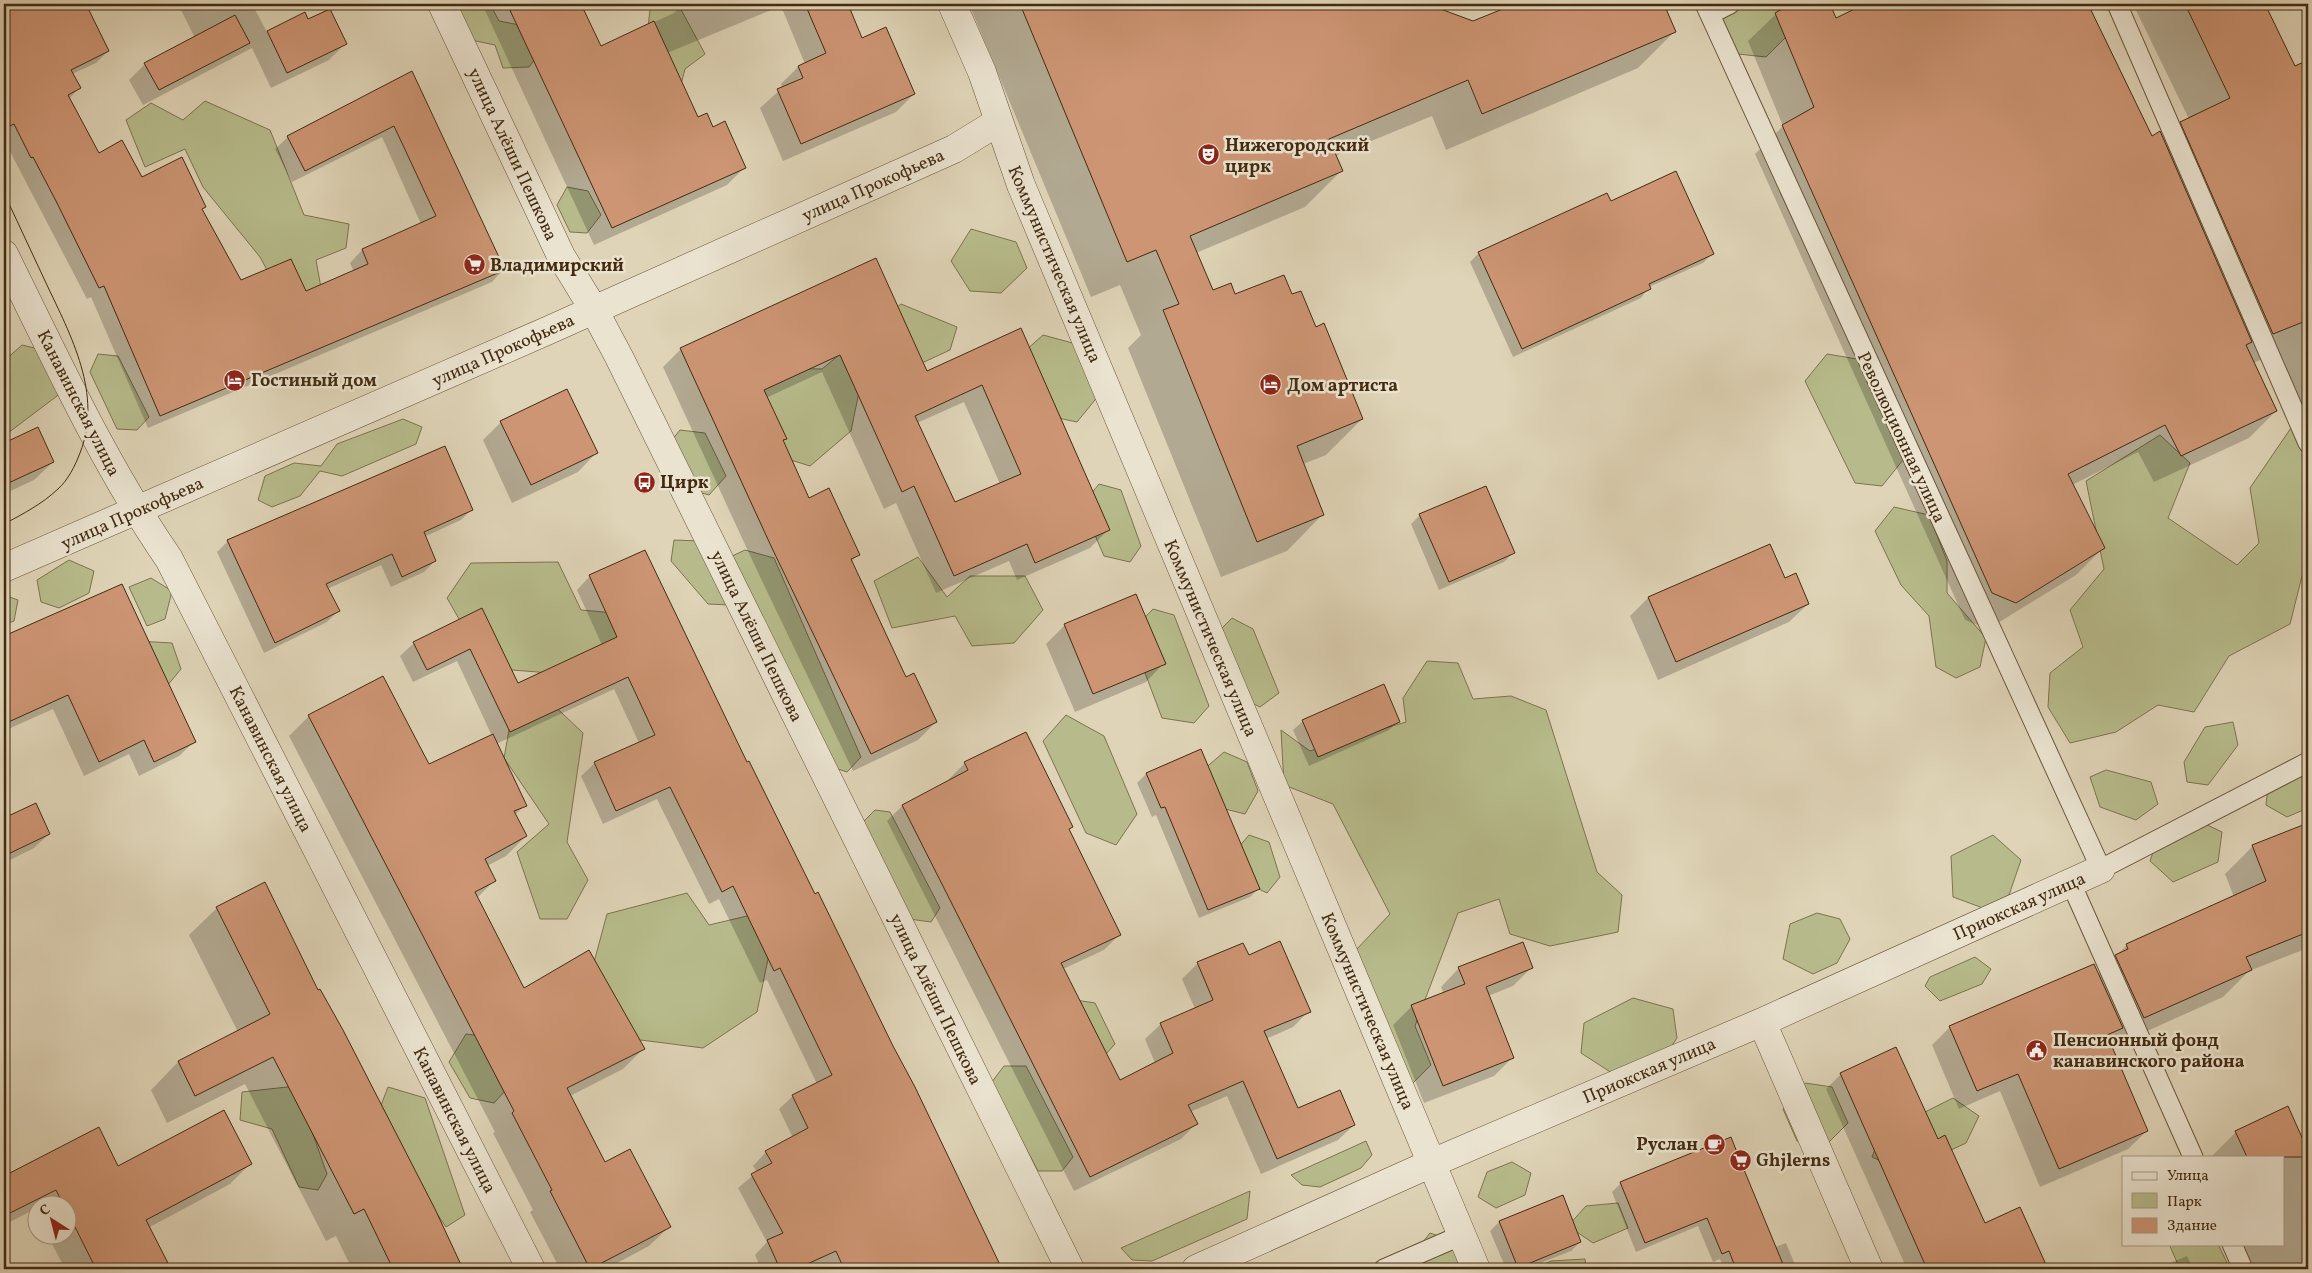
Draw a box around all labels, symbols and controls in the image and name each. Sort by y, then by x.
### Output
street label: улица Алёши Пешкова [461,64,563,245]
place label: Нижегородский цирк [1225,134,1369,180]
theatre icon: Нижегородский цирк [1197,143,1221,167]
street label: улица Прокофьева [798,144,949,229]
street label: Коммунистическая улица [1001,162,1107,367]
supermarket icon: Владимирский [462,253,486,277]
place label: Владимирский [490,254,624,279]
street label: улица Прокофьева [428,309,579,394]
street label: Канавинская улица [30,326,125,481]
street label: Революционная улица [1850,348,1951,527]
hotel icon: Гостиный дом [223,368,247,392]
place label: Гостиный дом [251,369,377,394]
hotel icon: Дом артиста [1259,373,1283,397]
place label: Дом артиста [1287,374,1398,399]
bus stop icon: Цирк [632,470,656,494]
place label: Цирк [660,471,709,496]
street label: улица Прокофьева [57,472,208,557]
street label: Коммунистическая улица [1157,536,1263,741]
street label: улица Алёши Пешкова [703,547,808,727]
street label: Канавинская улица [222,682,317,837]
street label: Приокская улица [1949,867,2090,948]
street label: Коммунистическая улица [1314,909,1420,1114]
street label: улица Алёши Пешкова [882,910,987,1090]
place label: Пенсионный фонд канавинского района [2053,1029,2245,1075]
street label: Приокская улица [1579,1032,1720,1111]
public building icon: Пенсионный фонд канавинского района [2025,1038,2049,1062]
street label: Канавинская улица [406,1043,501,1198]
cafe icon: Руслан [1702,1132,1726,1156]
place label: Руслан [1636,1133,1698,1158]
supermarket icon: Ghjlerns [1728,1148,1752,1172]
place label: Ghjlerns [1756,1149,1830,1174]
legend [2122,1156,2284,1246]
text: Улица [2167,1166,2209,1187]
text: Парк [2167,1192,2202,1213]
north arrow [28,1196,78,1246]
text: С [36,1200,54,1221]
text: Здание [2167,1216,2217,1237]

